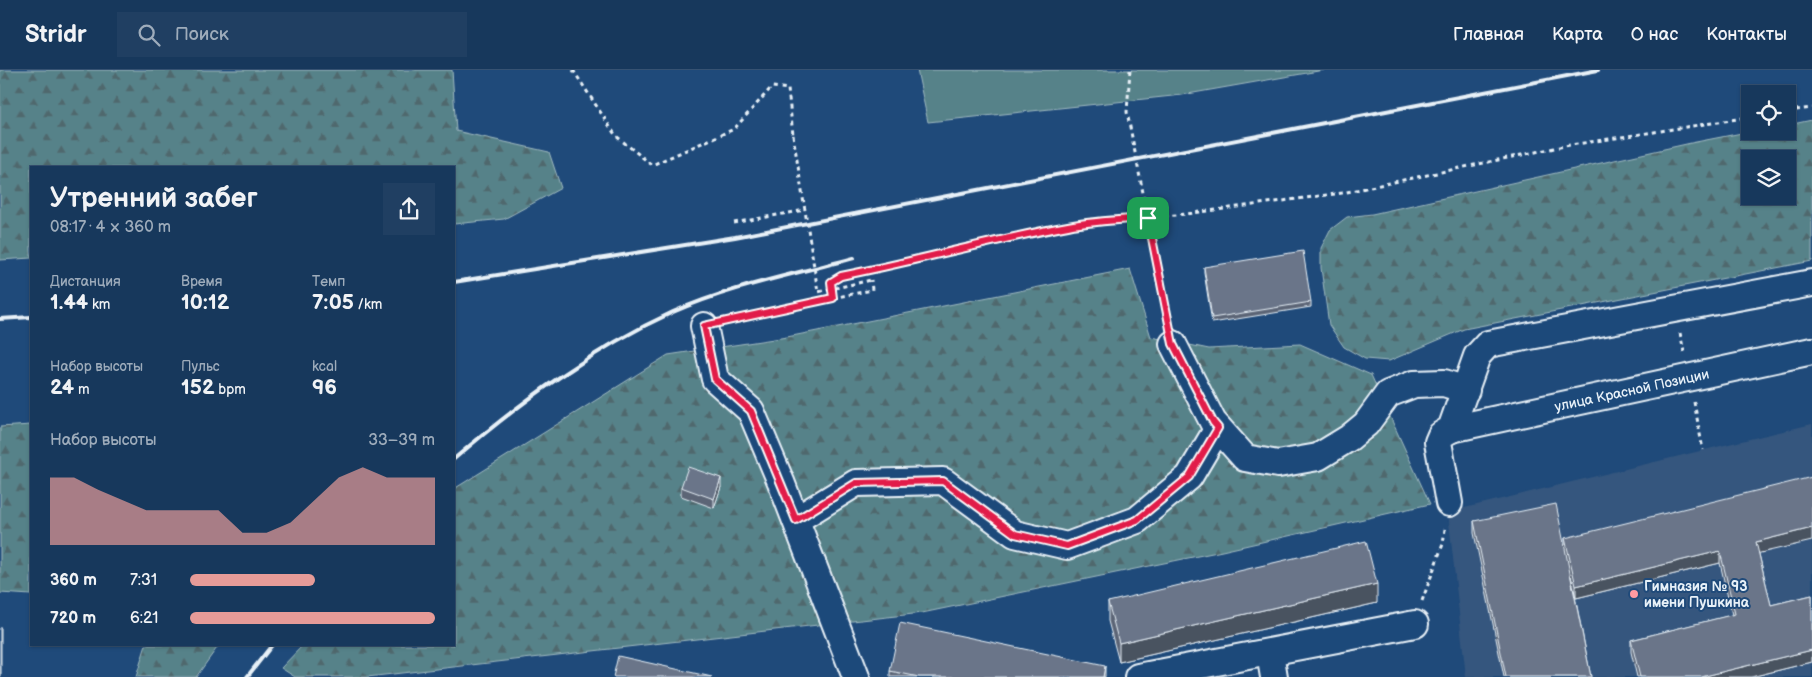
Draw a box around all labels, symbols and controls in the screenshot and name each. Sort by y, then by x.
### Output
search box [117,12,467,57]
text: Stridr [25,20,87,49]
icon: search [135,21,163,49]
text: Поиск [175,23,229,46]
text: Главная [1453,24,1524,45]
text: Карта [1552,24,1603,45]
text: О нас [1631,24,1678,45]
text: Контакты [1706,24,1787,45]
map controls [1741,85,1796,205]
button: locate [1741,85,1796,140]
button: layers [1741,150,1796,205]
text: Утренний забег [50,182,258,215]
button: share [383,183,435,235]
pin [1127,197,1169,239]
icon: arrive [1134,204,1162,232]
text: 08:17 · 4 × 360 m [50,218,171,237]
text: Дистанция [50,273,121,290]
text: Время [181,273,223,290]
text: Темп [312,273,345,290]
text: 1.44 [50,290,88,315]
text: 10:12 [181,290,229,315]
text: 7:05 [312,290,354,315]
text: km [88,296,110,313]
text: /km [354,296,382,313]
text: Набор высоты [50,358,143,375]
text: Пульс [181,358,220,375]
text: kcal [312,358,337,375]
street label: улица Красной Позиции [1553,365,1711,415]
text: 24 [50,375,74,400]
text: 152 [181,375,215,400]
text: 96 [312,375,337,400]
text: m [74,381,90,398]
text: bpm [215,381,246,398]
text: Набор высоты [50,431,157,450]
text: 33–39 m [368,431,435,450]
text: 360 m [50,571,97,590]
text: 7:31 [130,571,157,590]
place label: Гимназия № 93 имени Пушкина [1644,578,1750,611]
marker: Гимназия № 93 имени Пушкина [1628,588,1640,600]
text: 720 m [50,609,96,628]
text: 6:21 [130,609,158,628]

